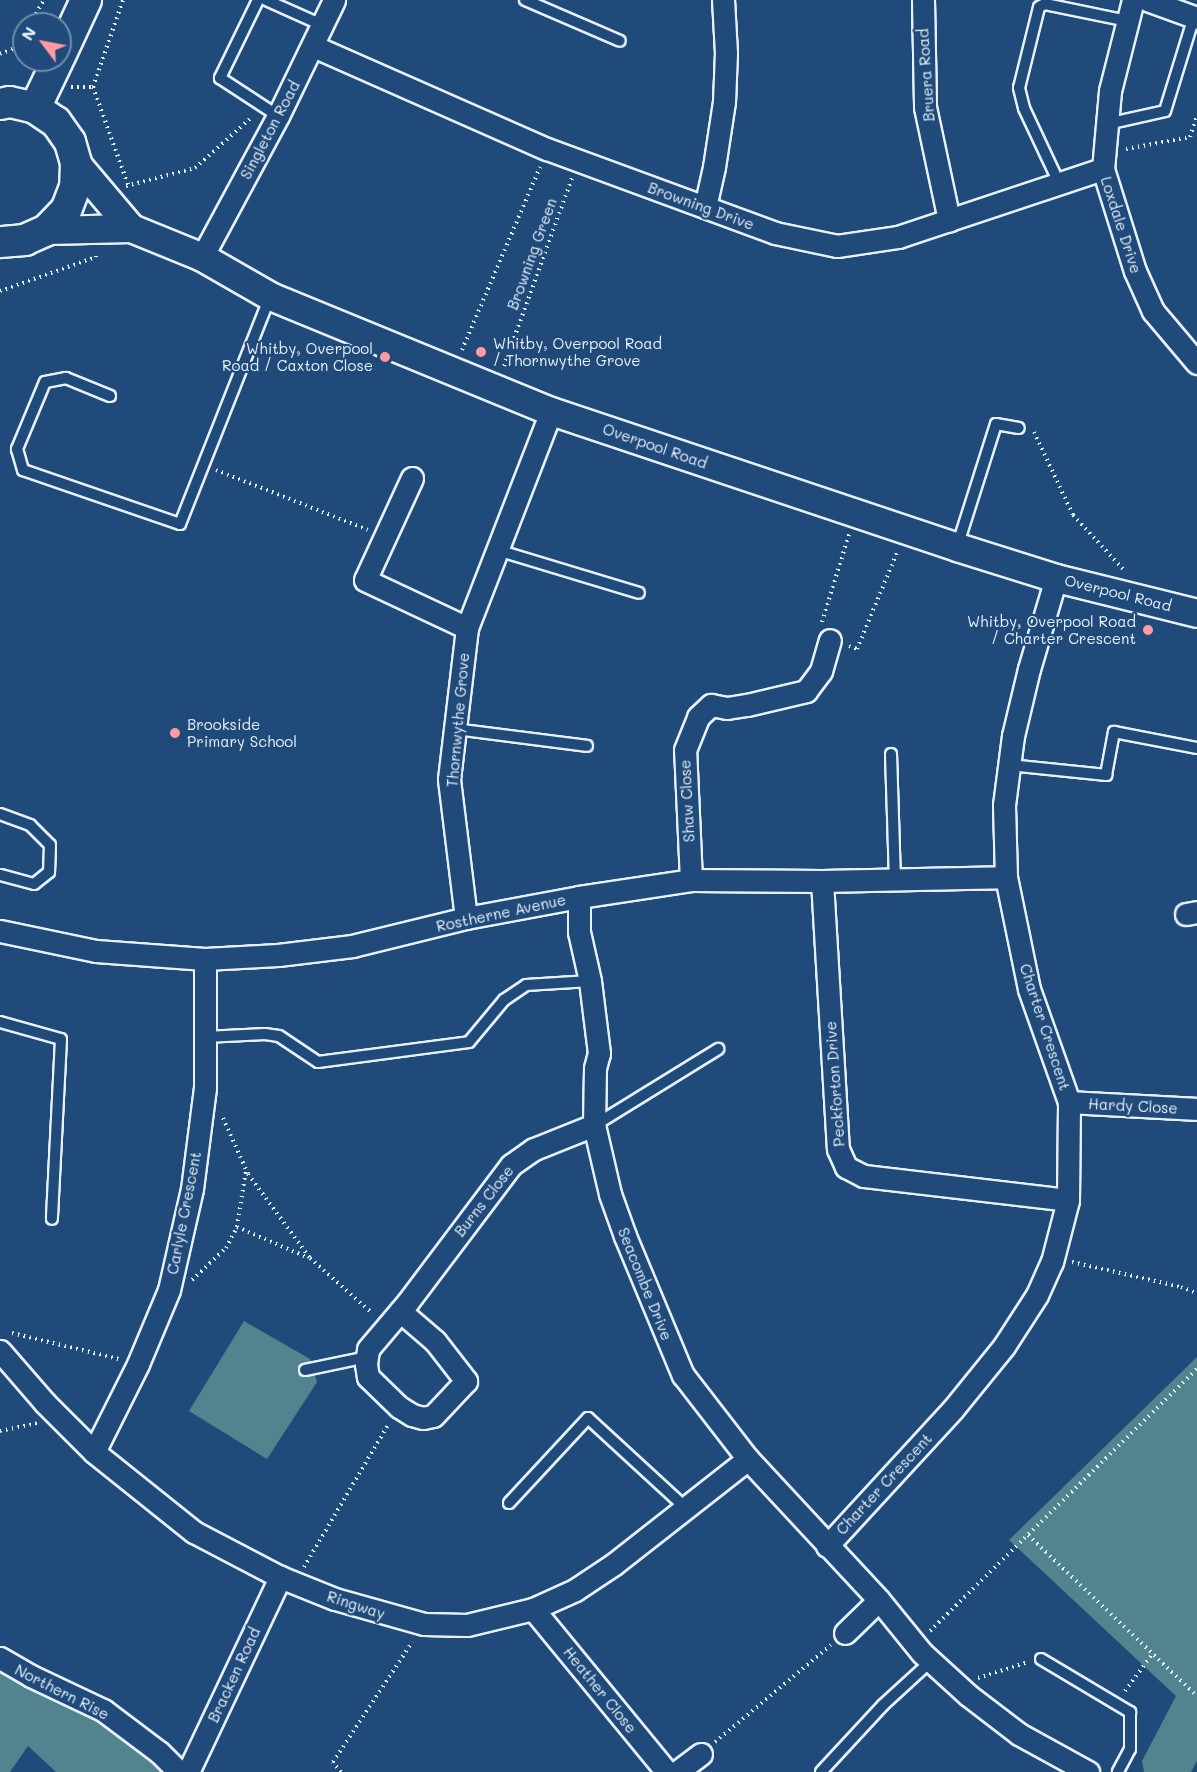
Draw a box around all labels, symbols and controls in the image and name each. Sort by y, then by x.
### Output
north arrow [12,12,72,72]
text: N [16,23,40,44]
street label: Bruera Road [914,28,938,122]
street label: Singleton Road [236,78,304,182]
street label: Loxdale Drive [1097,174,1145,276]
street label: Browning Drive [645,178,757,234]
street label: Browning Green [503,196,561,312]
place label: Whitby, Overpool Road / Thornwythe Grove [493,334,662,369]
place label: Whitby, Overpool Road / Caxton Close [222,339,373,374]
marker: Whitby, Overpool Road / Thornwythe Grove [474,345,488,359]
marker: Whitby, Overpool Road / Caxton Close [378,350,392,364]
street label: Overpool Road [600,420,710,472]
street label: Overpool Road [1063,571,1173,615]
place label: Whitby, Overpool Road / Charter Crescent [967,612,1136,647]
marker: Whitby, Overpool Road / Charter Crescent [1141,623,1155,637]
street label: Thornwythe Grove [443,652,473,788]
place label: Brookside Primary School [187,715,297,750]
marker: Brookside Primary School [168,726,182,740]
street label: Shaw Close [676,759,698,843]
street label: Rostherne Avenue [435,890,567,936]
street label: Charter Crescent [1016,961,1074,1093]
street label: Peckforton Drive [822,1021,848,1147]
street label: Hardy Close [1088,1095,1178,1117]
street label: Carlyle Crescent [163,1150,205,1276]
street label: Burns Close [451,1162,517,1240]
street label: Seacombe Drive [614,1225,676,1343]
street label: Charter Crescent [832,1430,936,1538]
street label: Ringway [325,1587,387,1623]
street label: Bracken Road [204,1625,264,1725]
street label: Heather Close [560,1643,640,1737]
street label: Northern Rise [12,1661,112,1723]

